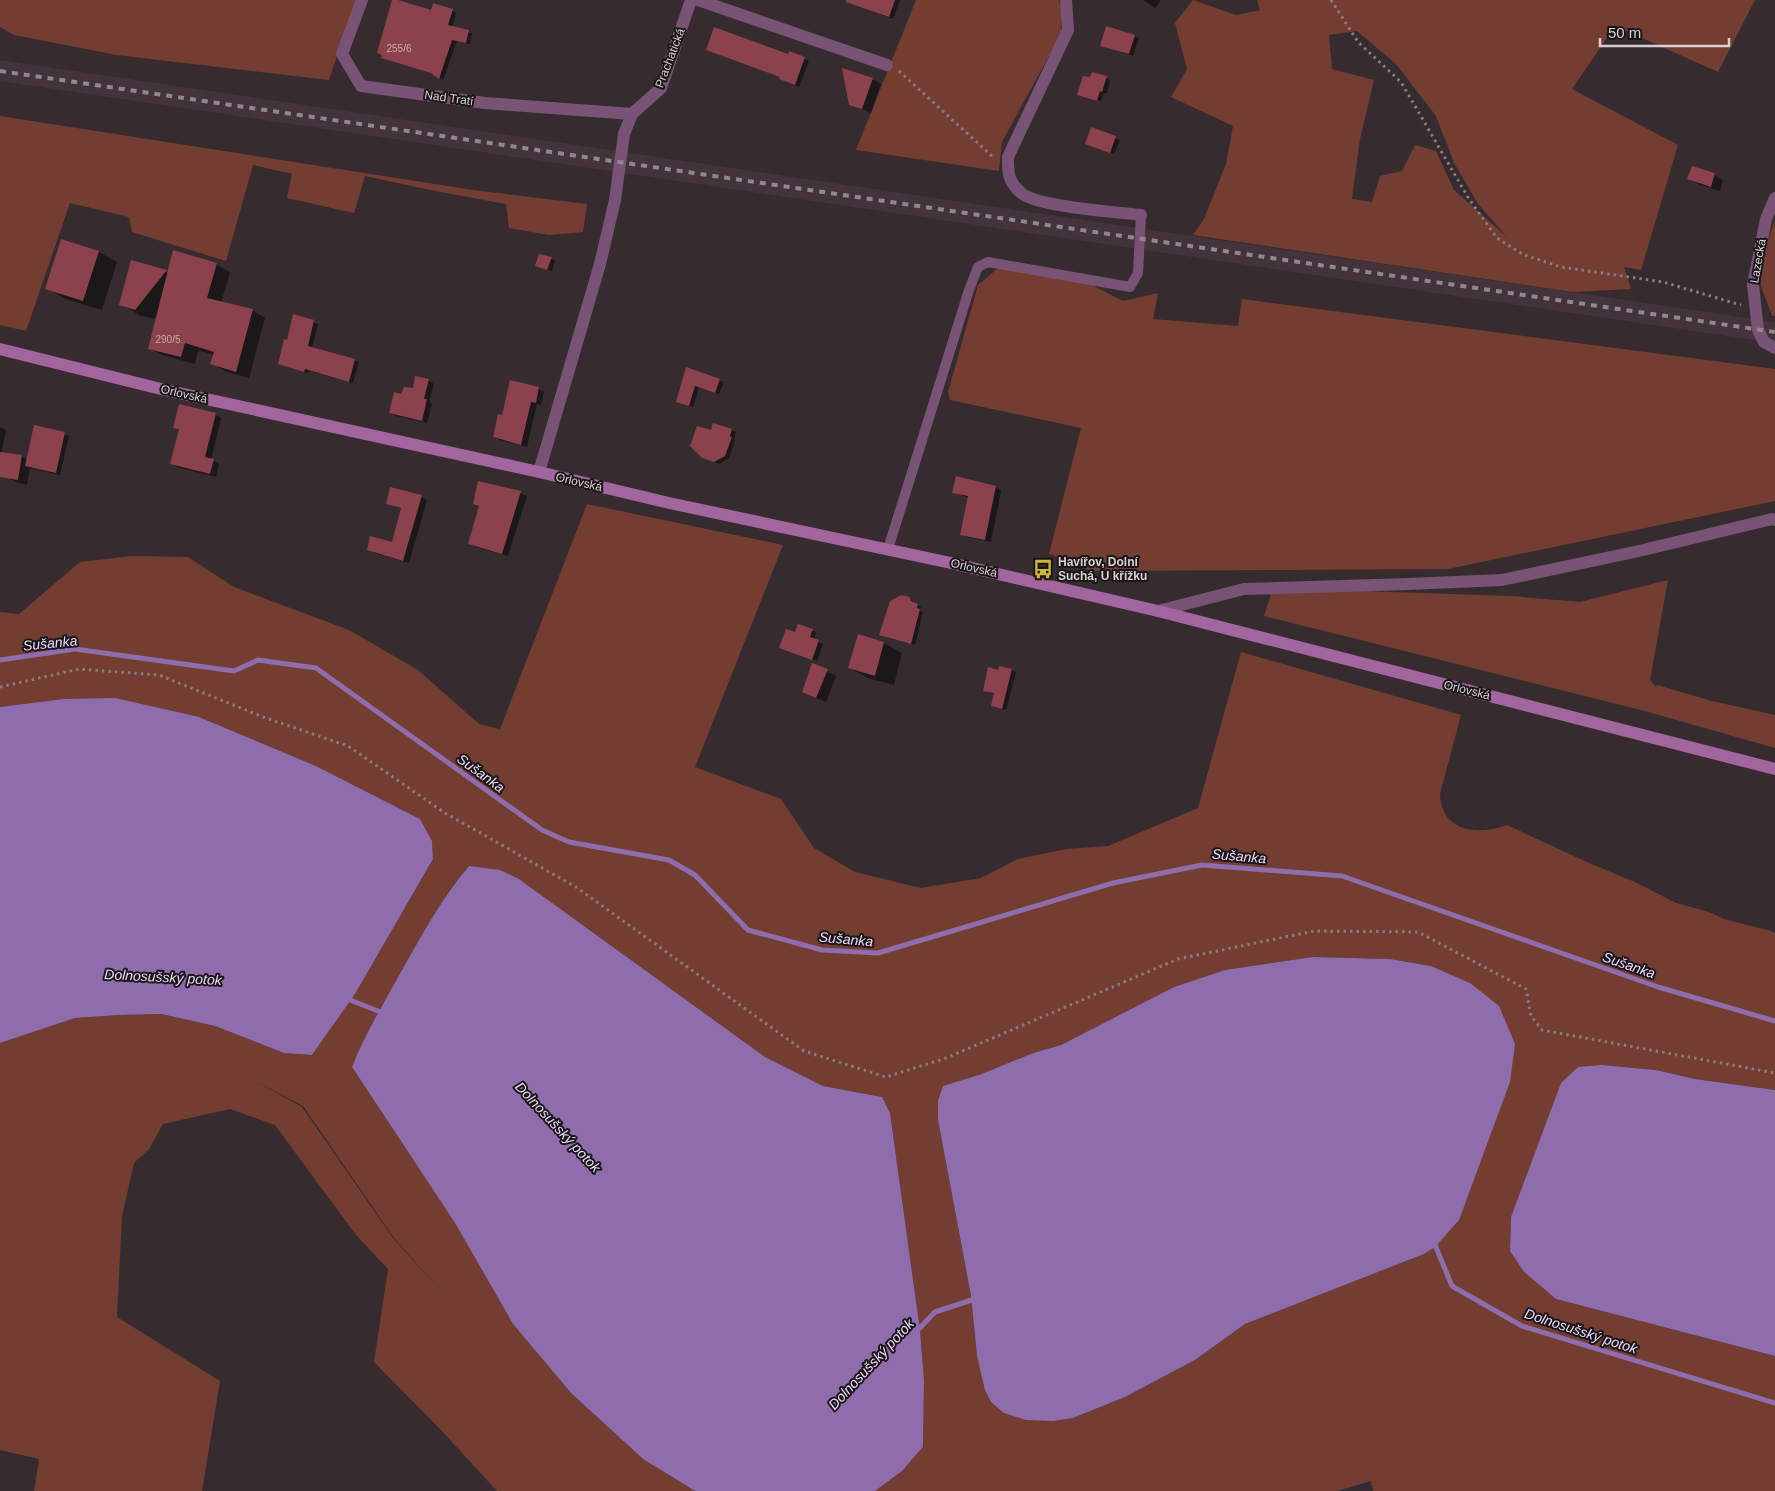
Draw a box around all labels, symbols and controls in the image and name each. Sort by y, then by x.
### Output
scale bar [1600,15,1729,47]
text: 50 m [1608,24,1641,41]
street label: Prachatická [652,26,688,90]
house number: 255/6 [386,43,412,54]
street label: Nad Tratí [424,88,475,108]
street label: Lazecká [1747,237,1769,284]
house number: 290/5 [155,334,181,345]
street label: Orlovská [159,382,209,406]
street label: Orlovská [554,470,604,494]
place label: Havířov, Dolní Suchá, U křížku [1058,555,1147,583]
street label: Orlovská [949,556,999,580]
bus stop icon: Havířov, Dolní Suchá, U křížku [1032,558,1054,580]
water label: Sušanka [22,632,78,654]
street label: Orlovská [1442,677,1492,703]
water label: Sušanka [454,751,508,796]
water label: Sušanka [1211,846,1267,866]
water label: Sušanka [818,929,874,949]
water label: Sušanka [1601,949,1658,982]
water label: Dolnosušský potok [104,966,223,988]
water label: Dolnosušský potok [512,1079,605,1176]
water label: Dolnosušský potok [1523,1305,1640,1357]
water label: Dolnosušský potok [825,1315,918,1412]

